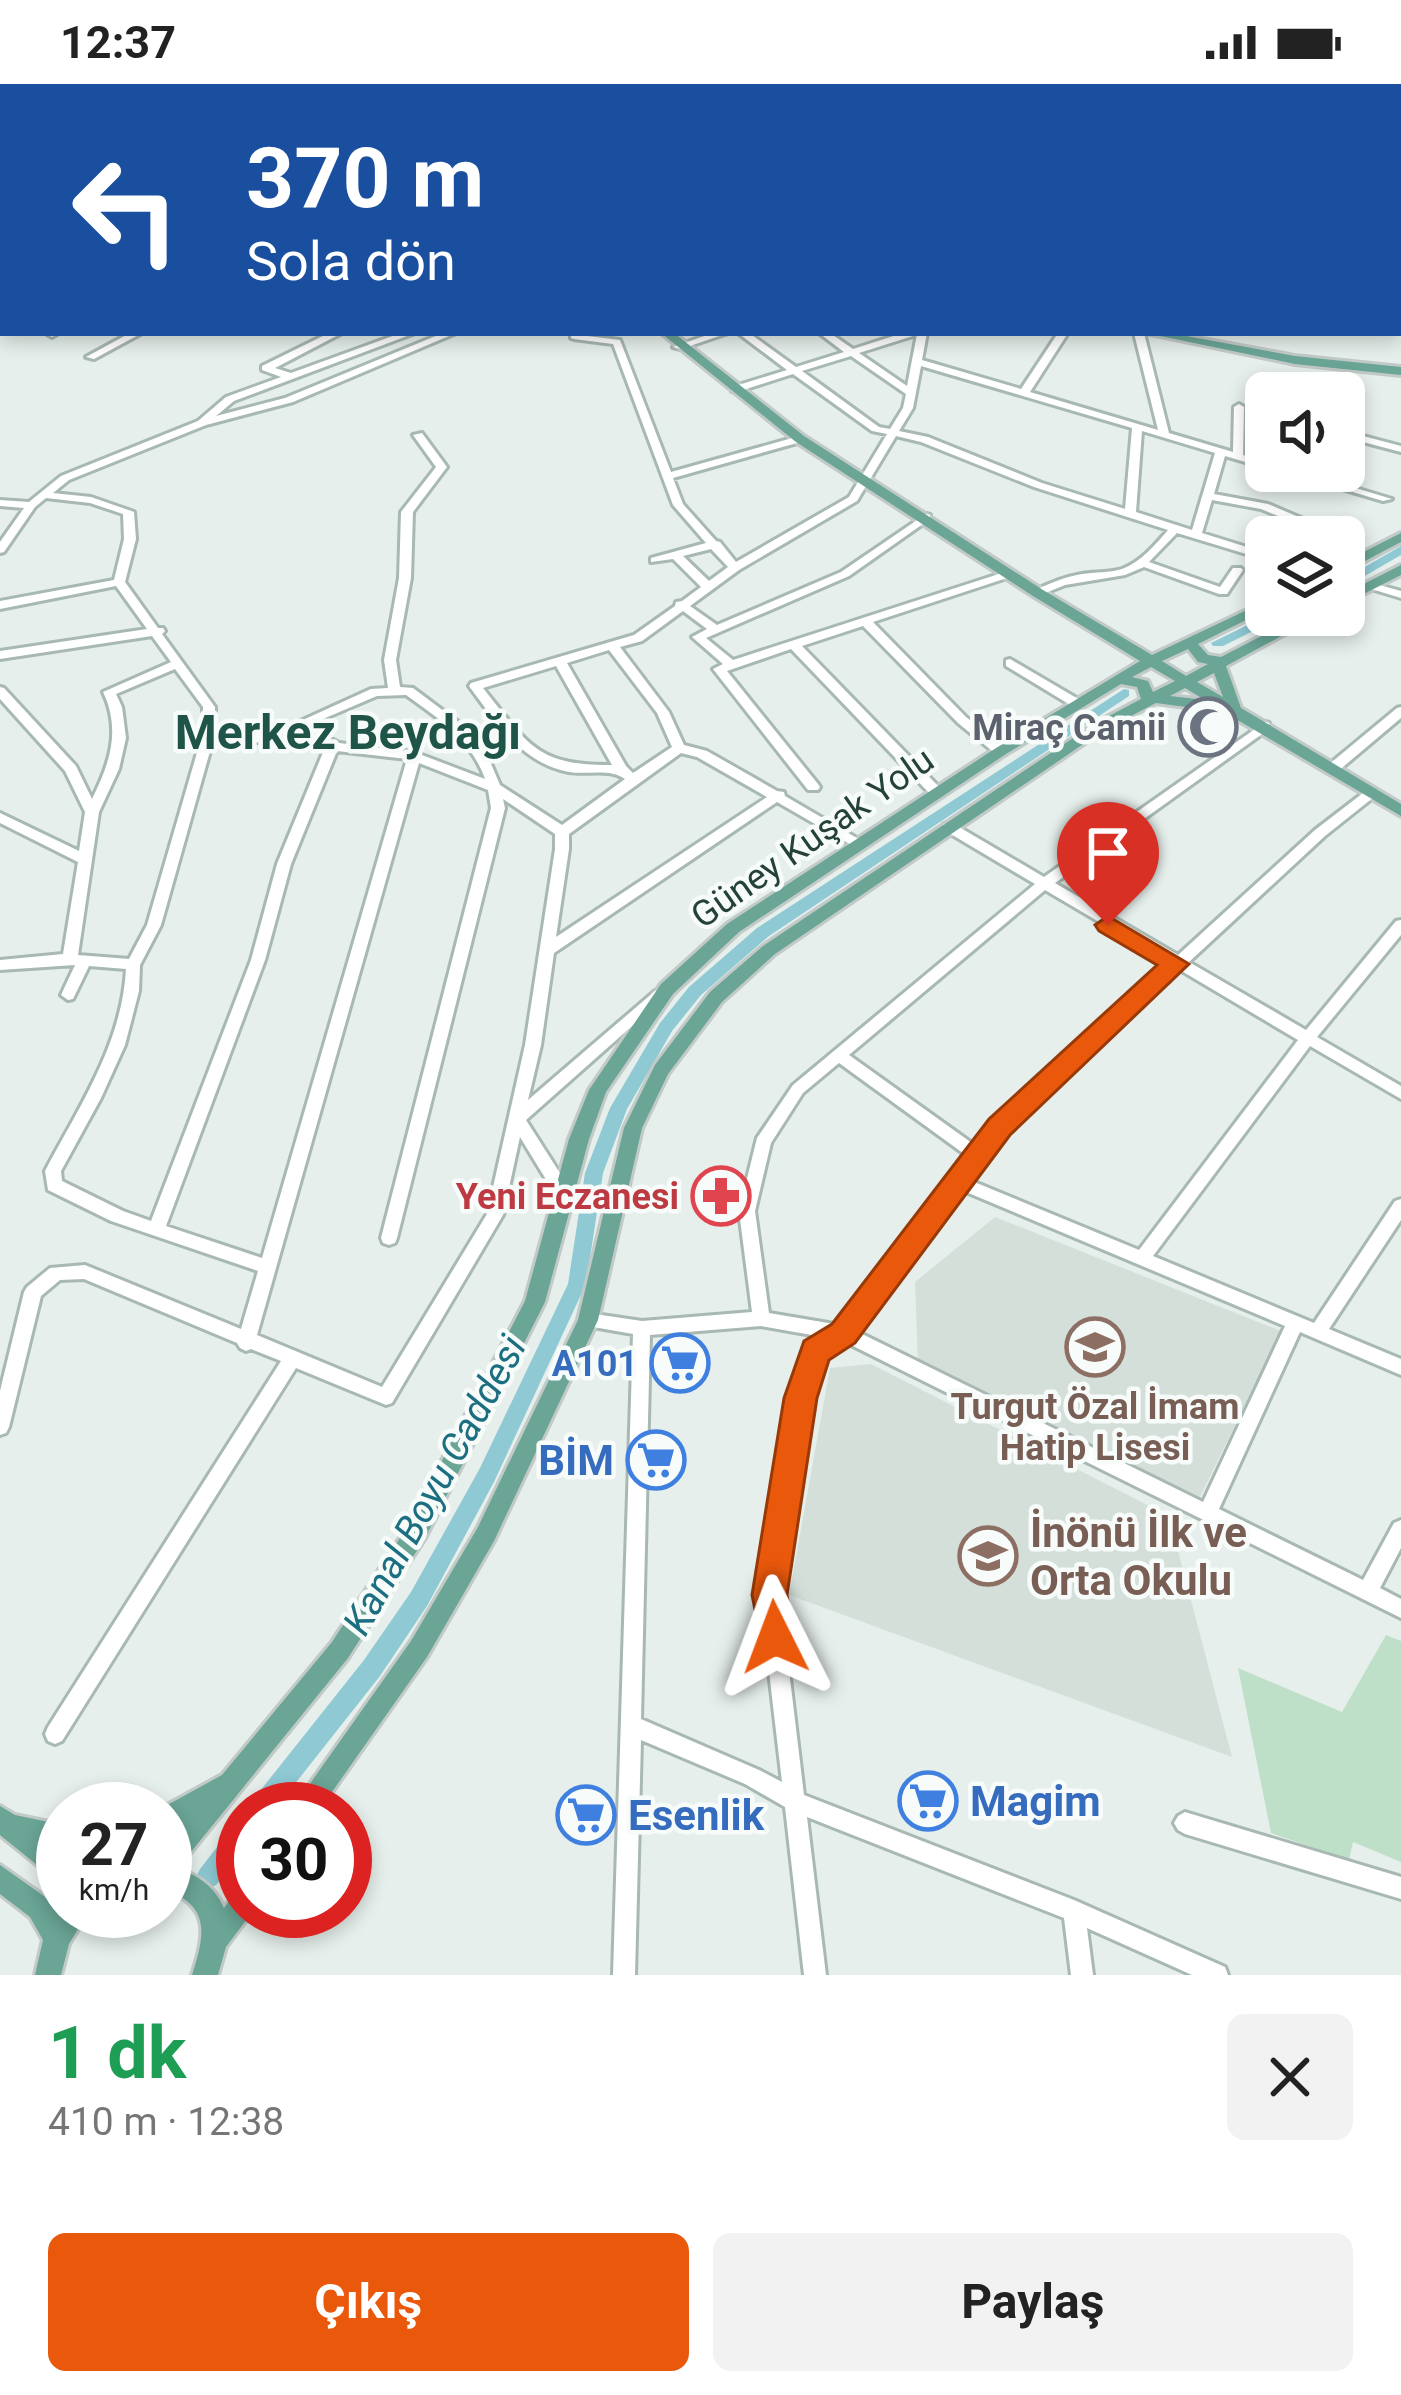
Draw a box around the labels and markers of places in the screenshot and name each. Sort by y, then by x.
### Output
mosque icon: Miraç Camii [1177,696,1239,758]
place label: Miraç Camii [972,707,1166,749]
pin [1057,802,1159,925]
pharmacy icon: Yeni Eczanesi [690,1165,752,1227]
place label: Yeni Eczanesi [456,1176,679,1218]
school or university icon: Turgut Özal İmam Hatip Lisesi [1064,1316,1126,1378]
supermarket icon: A101 [649,1332,711,1394]
place label: A101 [552,1343,638,1385]
place label: Turgut Özal İmam Hatip Lisesi [951,1386,1239,1469]
supermarket icon: BİM [625,1429,687,1491]
place label: BİM [538,1436,614,1485]
place label: İnönü İlk ve Orta Okulu [1030,1508,1247,1605]
school or university icon: İnönü İlk ve Orta Okulu [957,1525,1019,1587]
supermarket icon: Magim [897,1770,959,1832]
place label: Magim [970,1777,1101,1826]
supermarket icon: Esenlik [555,1784,617,1846]
place label: Esenlik [628,1791,765,1840]

